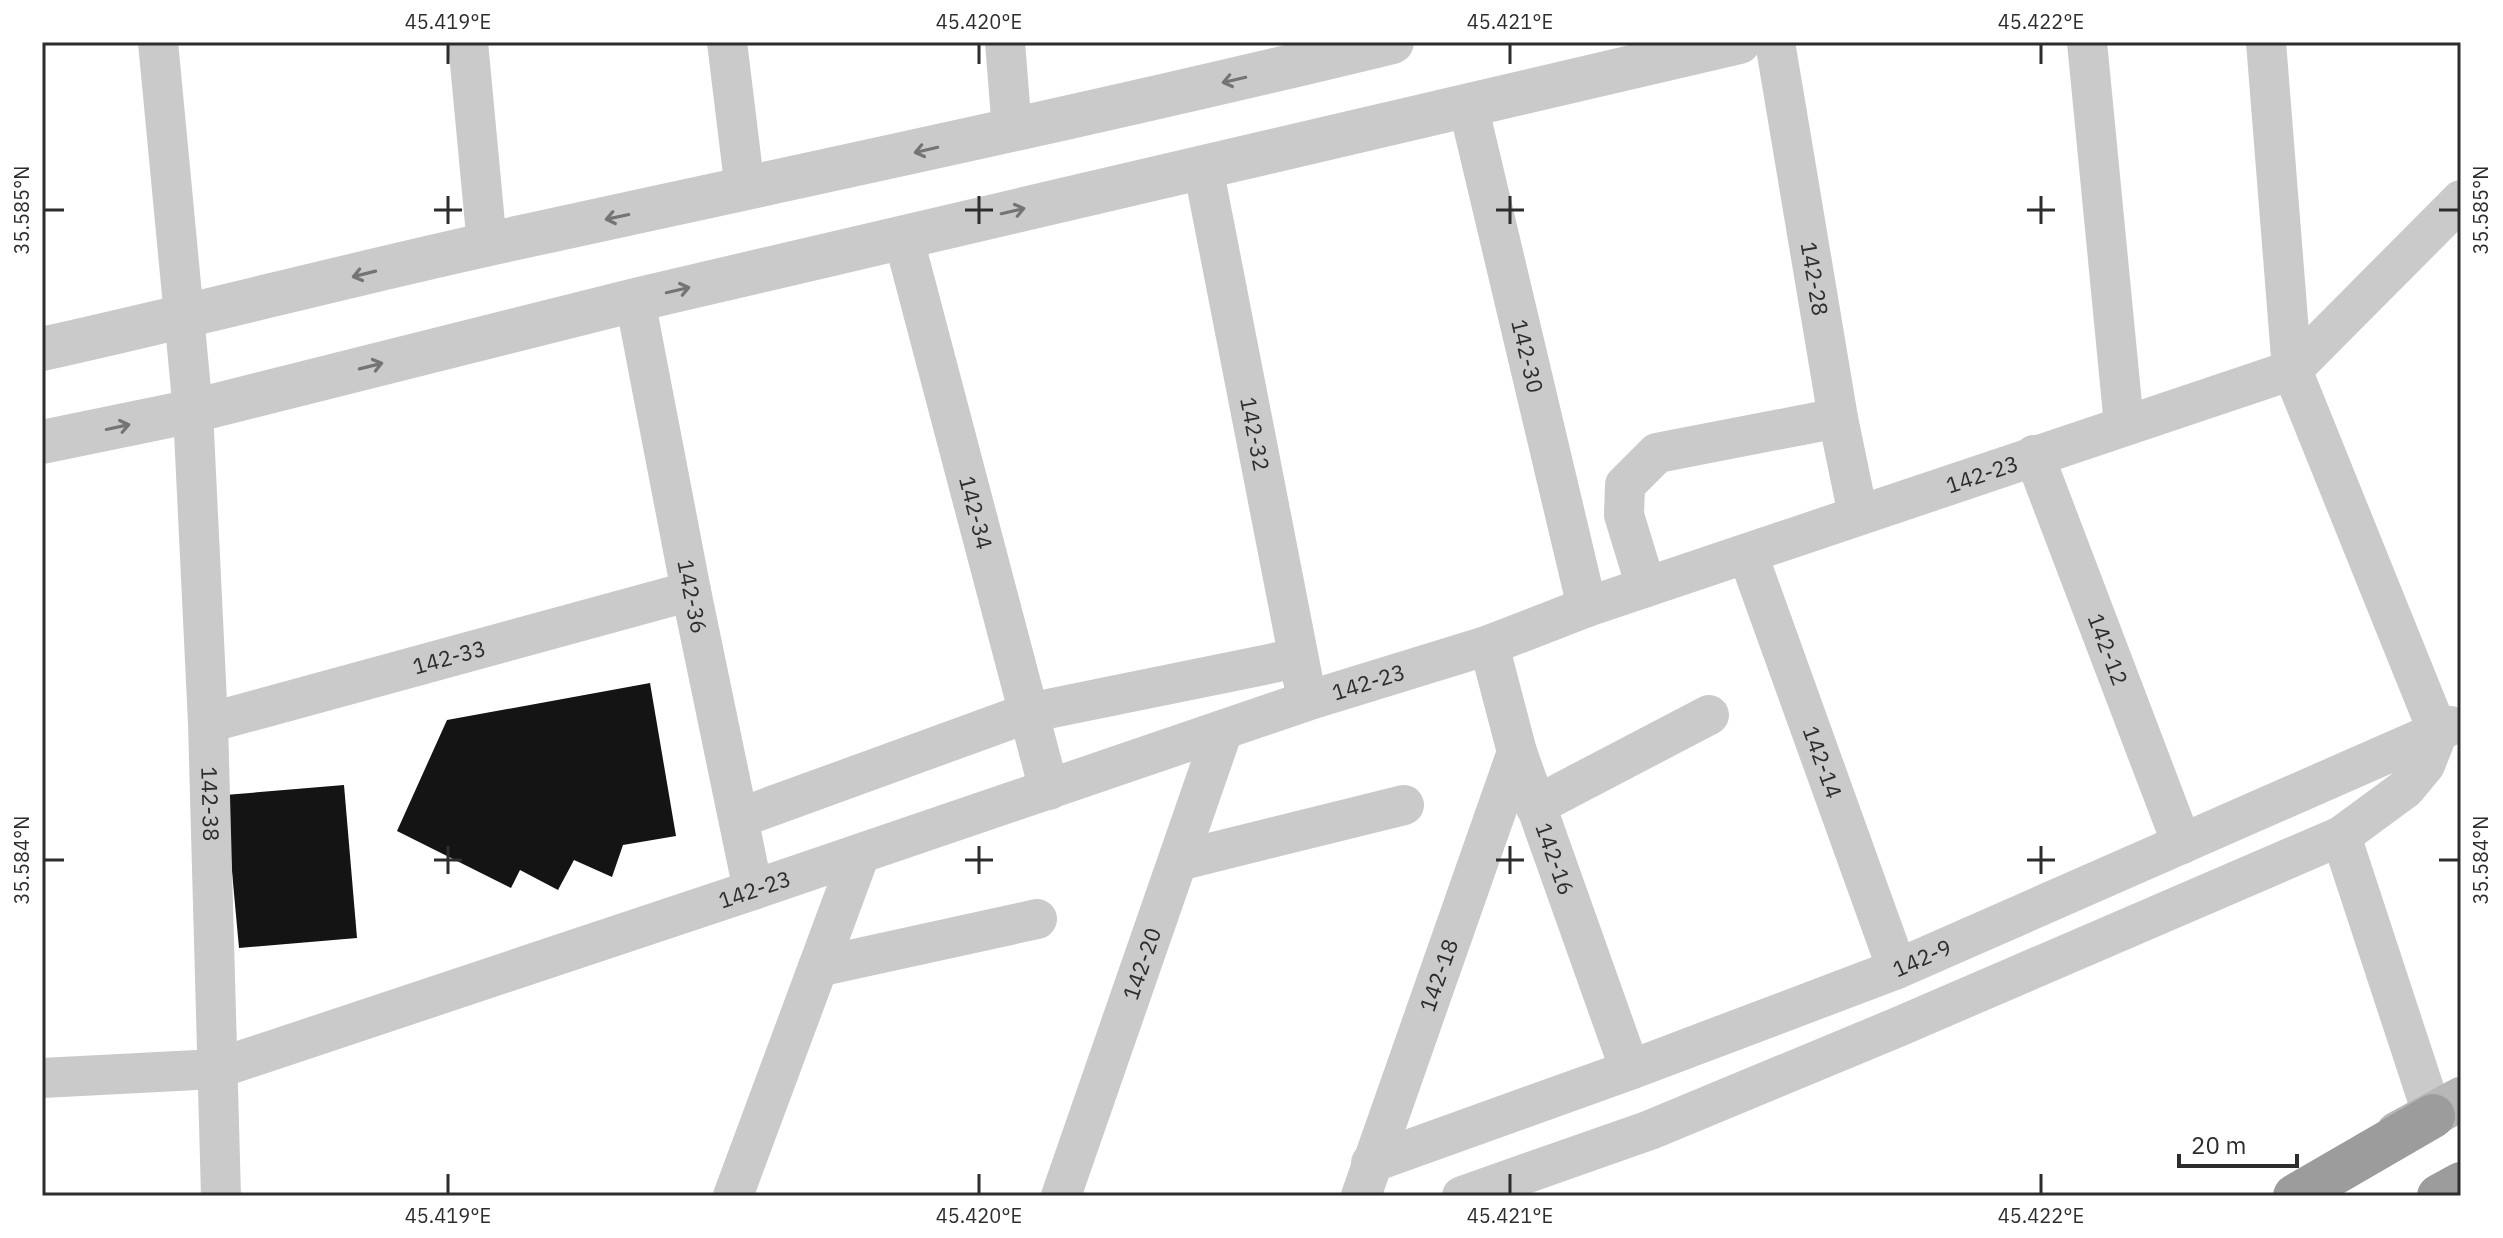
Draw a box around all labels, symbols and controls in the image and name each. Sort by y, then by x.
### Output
text: 45.419°E [405,8,491,35]
text: 45.420°E [936,8,1022,35]
text: 45.421°E [1467,8,1553,35]
text: 45.422°E [1998,8,2084,35]
one-way arrow [1222,73,1247,88]
one-way arrow [914,143,939,158]
text: 35.585°N [8,166,35,254]
text: 35.585°N [2467,166,2494,254]
one-way arrow [999,203,1025,218]
one-way arrow [605,210,630,225]
street label: 142-28 [1795,239,1836,318]
one-way arrow [351,268,377,283]
one-way arrow [664,282,690,297]
street label: 142-30 [1505,316,1551,396]
one-way arrow [358,358,384,373]
street label: 142-32 [1234,394,1277,473]
one-way arrow [105,418,131,433]
street label: 142-23 [1942,448,2022,499]
street label: 142-34 [953,473,1000,552]
street label: 142-36 [671,557,714,636]
street label: 142-12 [2082,609,2135,689]
street label: 142-33 [409,633,489,680]
street label: 142-23 [1328,657,1408,706]
street label: 142-14 [1797,722,1849,802]
street label: 142-38 [195,766,226,842]
text: 35.584°N [8,816,35,904]
text: 35.584°N [2467,816,2494,904]
street label: 142-16 [1529,819,1582,899]
street label: 142-23 [714,863,795,915]
street label: 142-20 [1115,923,1167,1004]
street label: 142-9 [1888,932,1956,983]
street label: 142-18 [1412,935,1464,1015]
scale bar [2179,1118,2297,1168]
text: 20 m [2191,1129,2246,1161]
text: 45.419°E [405,1202,491,1229]
text: 45.420°E [936,1202,1022,1229]
text: 45.421°E [1467,1202,1553,1229]
text: 45.422°E [1998,1202,2084,1229]

